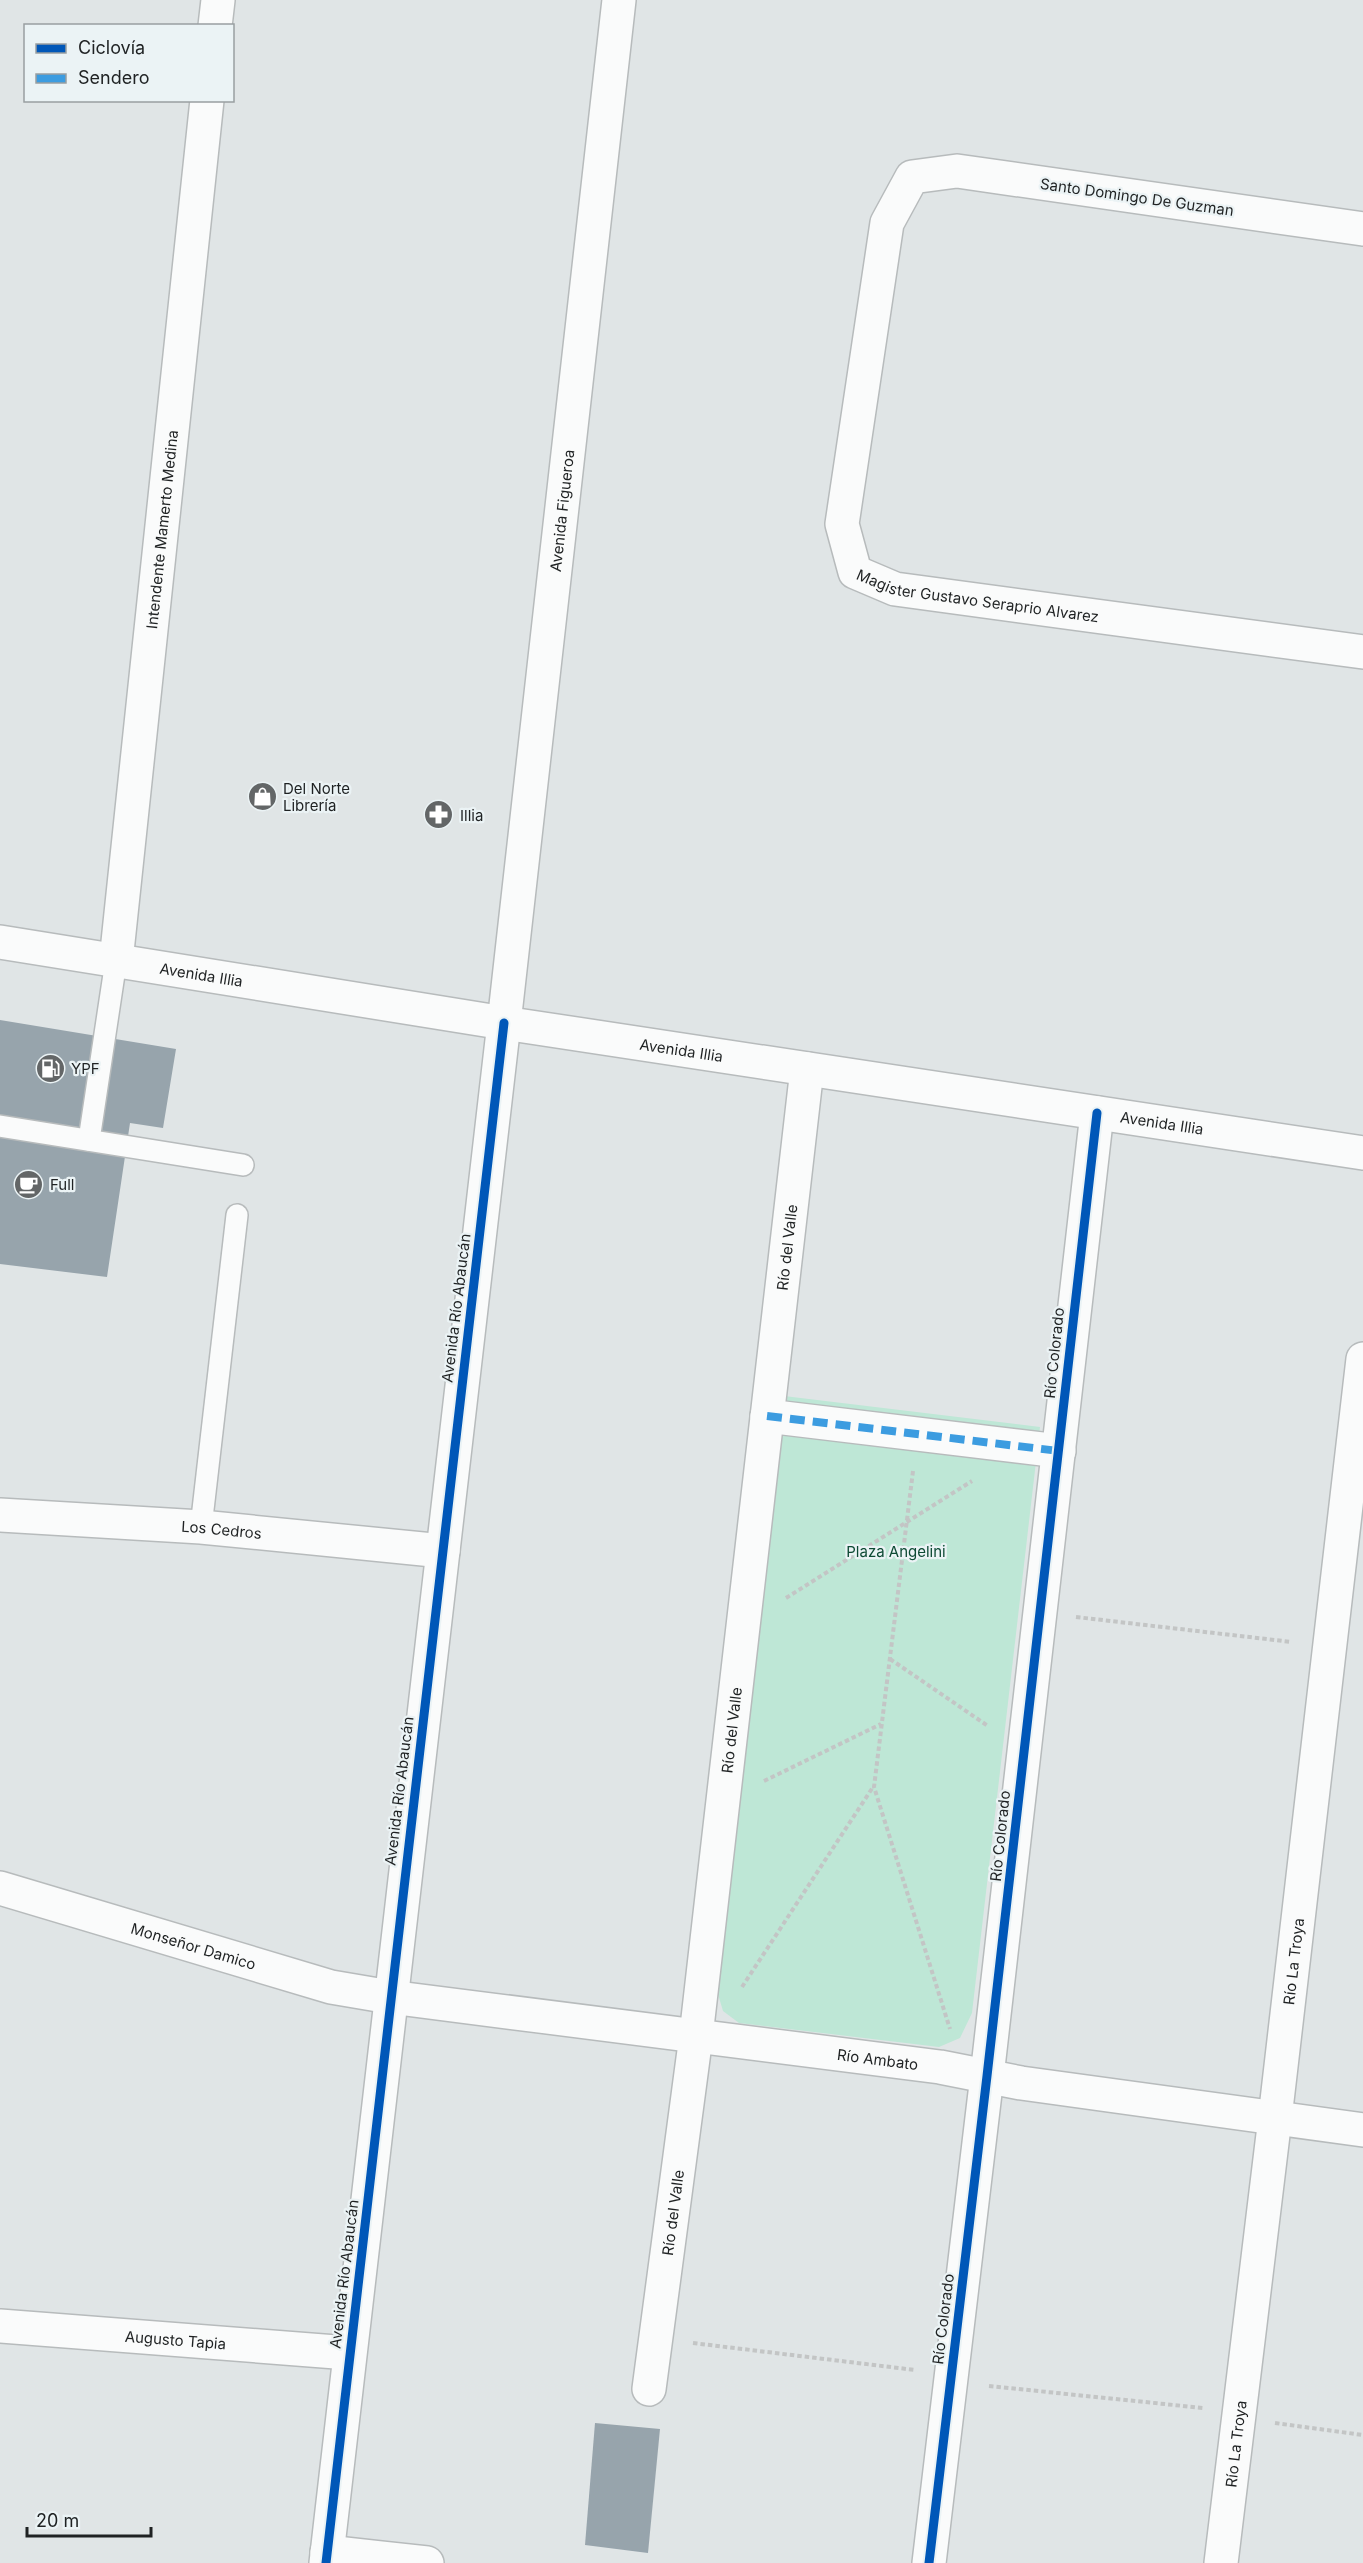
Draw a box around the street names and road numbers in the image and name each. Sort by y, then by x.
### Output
street label: Santo Domingo De Guzman [1039,174,1235,220]
street label: Intendente Mamerto Medina [142,429,182,630]
street label: Avenida Figueroa [545,448,578,573]
street label: Magister Gustavo Seraprio Alvarez [854,564,1100,626]
street label: Avenida Illia [158,958,244,990]
street label: Avenida Illia [639,1034,724,1066]
street label: Avenida Illia [1119,1107,1205,1138]
street label: Río del Valle [772,1203,801,1291]
street label: Avenida Río Abaucán [437,1232,475,1384]
street label: Río Colorado [1040,1307,1068,1399]
street label: Los Cedros [181,1516,263,1542]
street label: Río del Valle [717,1686,745,1774]
street label: Avenida Río Abaucán [380,1715,418,1867]
street label: Río Colorado [986,1790,1014,1882]
street label: Río La Troya [1279,1917,1308,2006]
street label: Monseñor Damico [129,1918,258,1974]
street label: Río Ambato [836,2045,919,2074]
street label: Río del Valle [657,2168,688,2257]
street label: Avenida Río Abaucán [325,2198,363,2350]
street label: Río Colorado [928,2273,958,2365]
street label: Augusto Tapia [124,2326,227,2353]
street label: Río La Troya [1221,2399,1250,2488]

